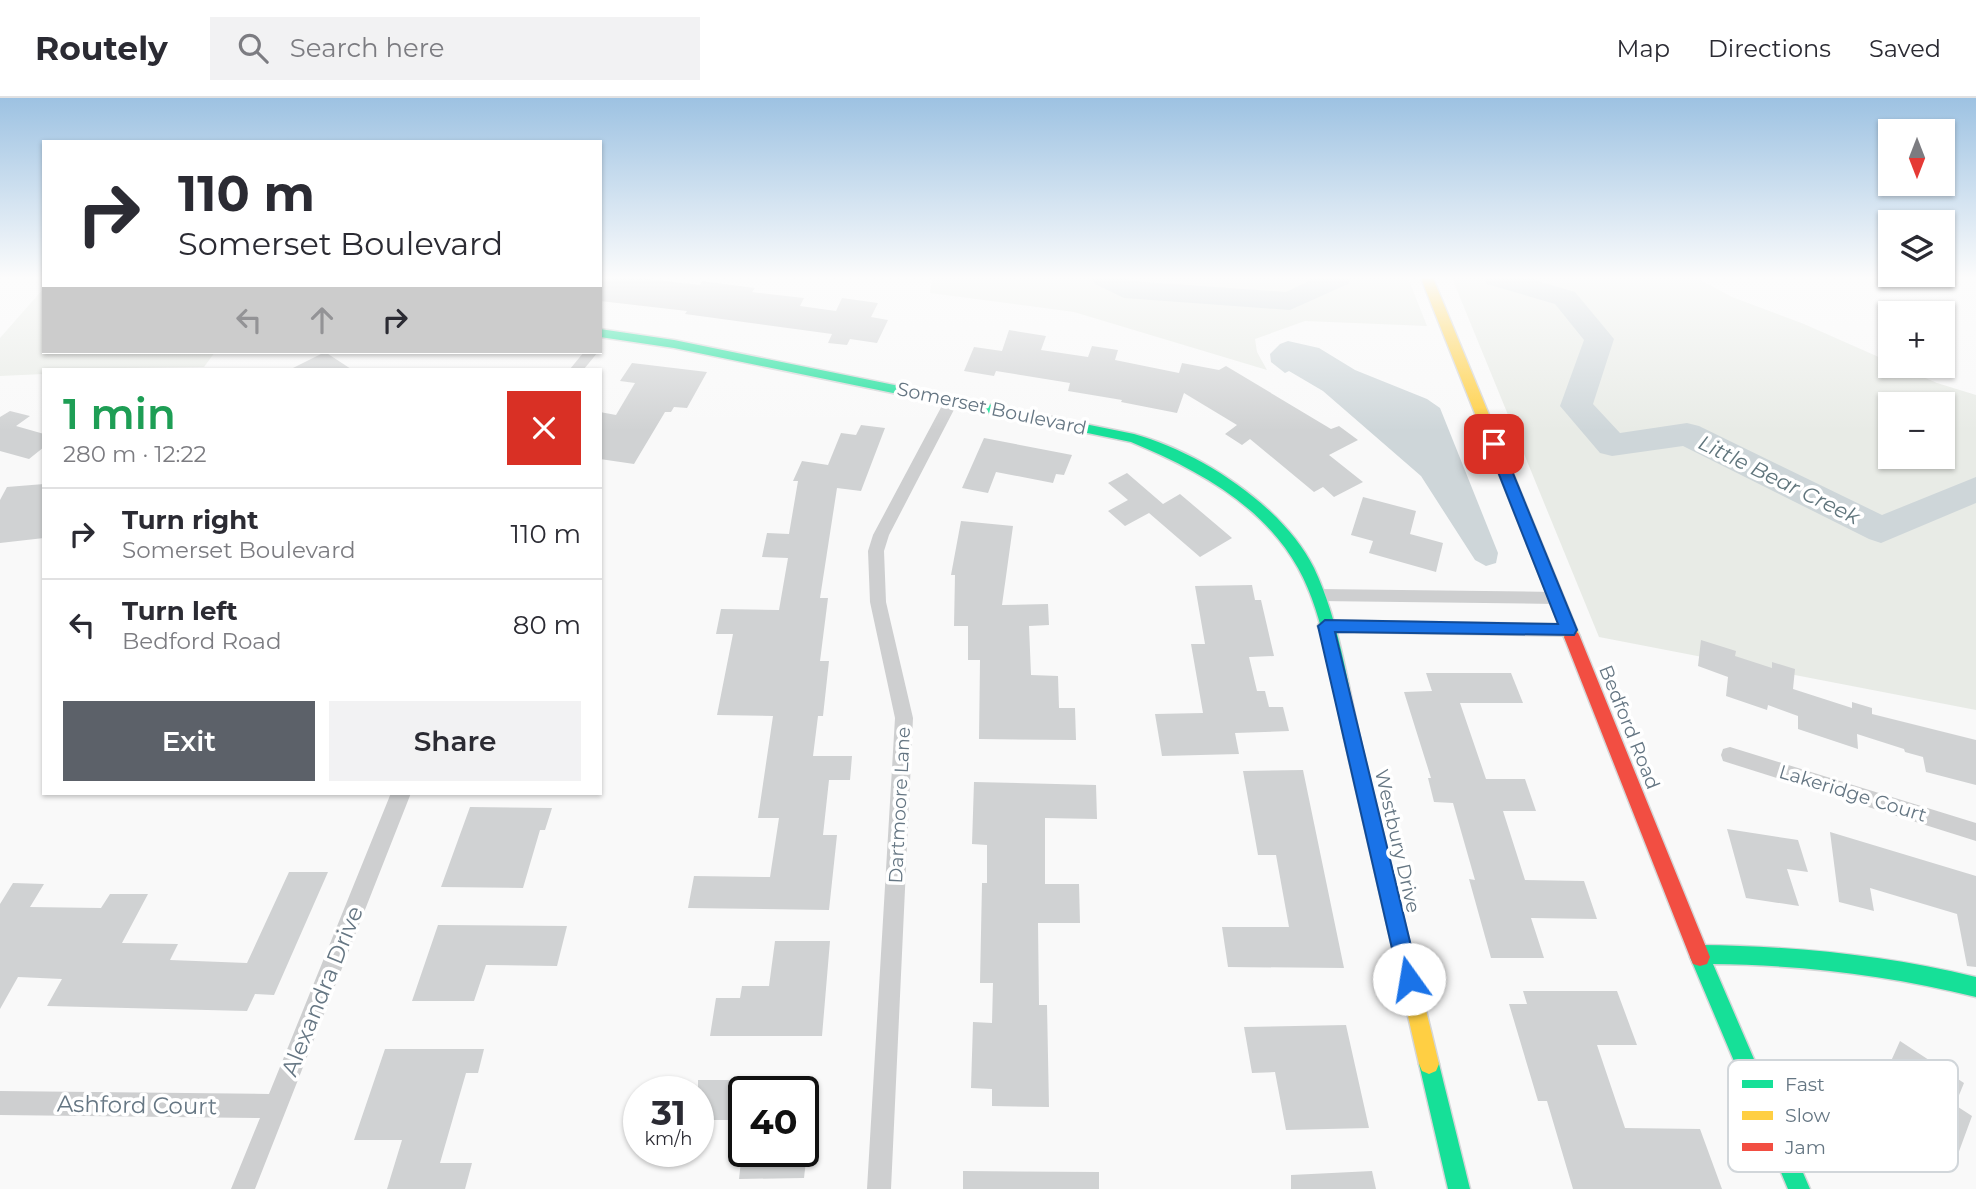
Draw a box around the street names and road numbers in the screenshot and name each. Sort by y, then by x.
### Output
street label: Somerset Boulevard [895,377,1089,440]
street label: Bedford Road [1594,662,1665,793]
street label: Dartmoore Lane [884,726,915,884]
street label: Lakeridge Court [1776,760,1930,827]
street label: Westbury Drive [1370,767,1425,915]
street label: Alexandra Drive [275,902,369,1080]
street label: Ashford Court [57,1090,217,1120]

